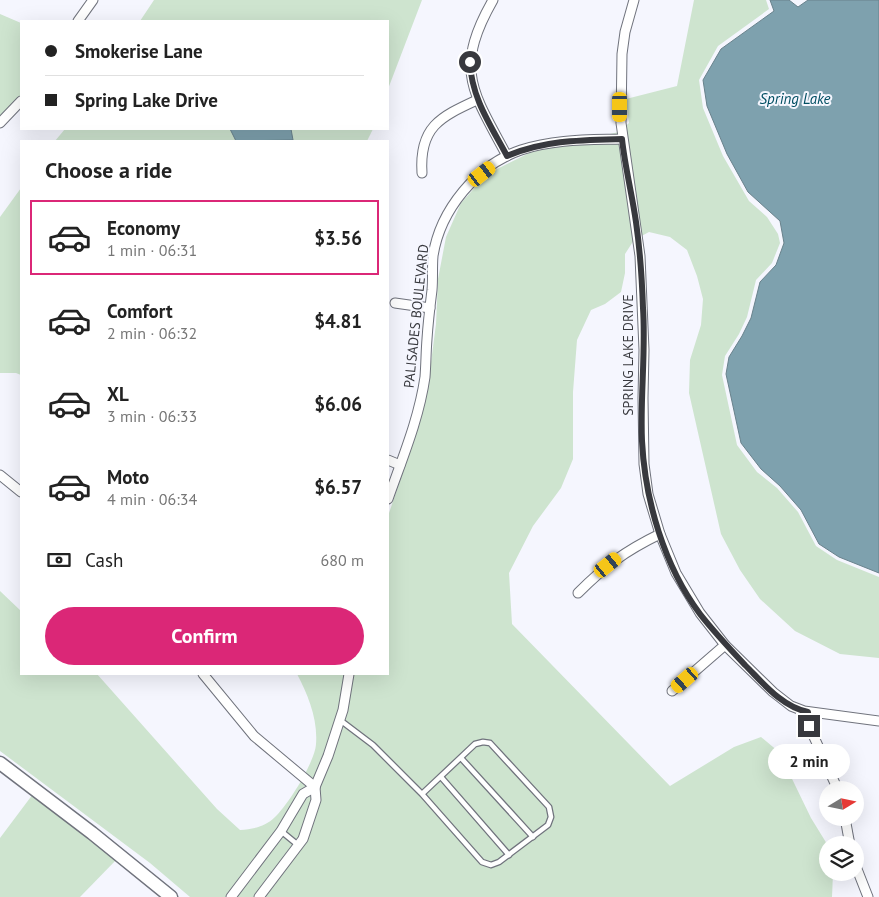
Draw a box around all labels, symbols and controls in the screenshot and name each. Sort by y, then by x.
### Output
text: Smokerise Lane [75,39,203,63]
route start [459,51,481,73]
text: Spring Lake Drive [75,88,218,112]
water label: Spring Lake [760,89,830,108]
car [612,92,627,122]
text: Choose a ride [45,156,172,184]
car [465,159,498,189]
icon: car [47,215,92,260]
text: Economy [107,216,180,240]
text: $3.56 [314,226,362,250]
text: 1 min · 06:31 [107,240,197,260]
street label: PALISADES BOULEVARD [399,243,433,389]
street label: SPRING LAKE DRIVE [619,294,637,416]
icon: car [47,298,92,343]
text: Comfort [107,299,173,323]
text: $4.81 [314,309,362,333]
text: 2 min · 06:32 [107,323,197,343]
icon: car [47,381,92,426]
text: XL [107,382,129,406]
text: $6.06 [314,392,362,416]
text: 3 min · 06:33 [107,406,197,426]
icon: car [47,464,92,509]
text: Moto [107,465,149,489]
text: $6.57 [314,475,362,499]
text: 4 min · 06:34 [107,489,197,509]
icon: cash [45,546,73,574]
text: Cash [85,548,123,572]
text: 680 m [321,550,364,570]
car [591,550,624,580]
button: Confirm [45,607,364,665]
car [668,664,701,696]
route end [798,715,820,737]
callout: 2 min [768,744,850,778]
text: 2 min [789,751,829,771]
north arrow [819,781,864,826]
map controls [819,781,864,881]
button: layers [819,836,864,881]

